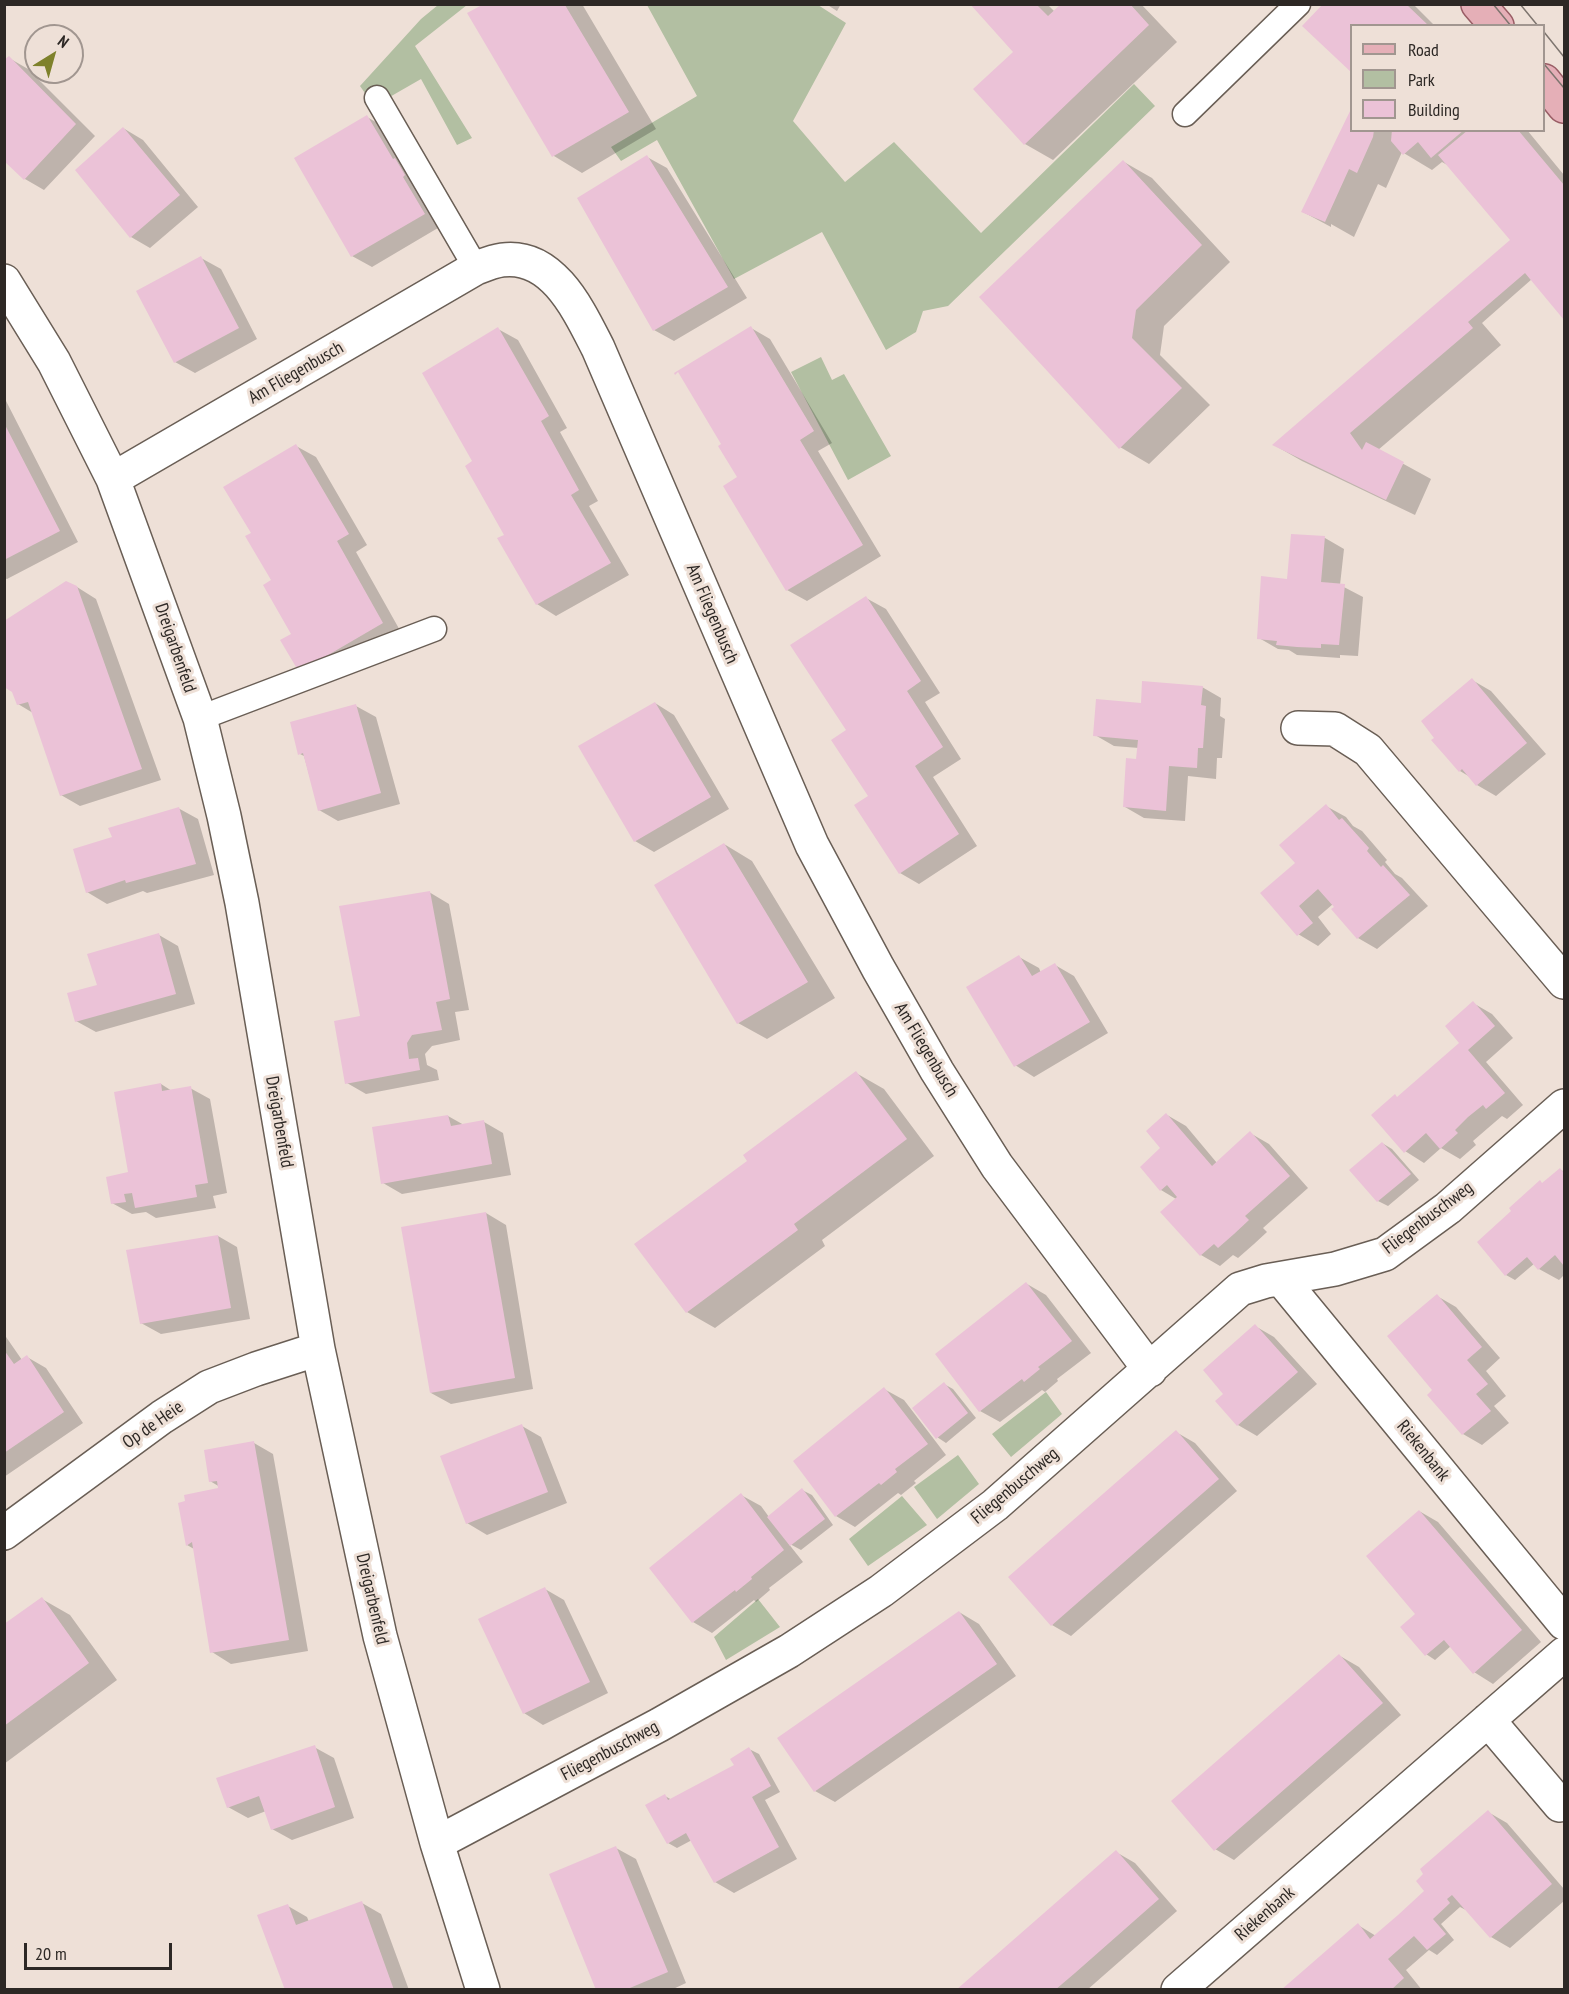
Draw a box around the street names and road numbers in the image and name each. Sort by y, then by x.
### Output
street label: Am Fliegenbusch [245,337,347,409]
street label: Am Fliegenbusch [681,561,743,667]
street label: Dreigarbenfeld [150,601,200,695]
street label: Am Fliegenbusch [889,999,963,1101]
street label: Dreigarbenfeld [260,1074,298,1170]
street label: Fliegenbuschweg [1379,1177,1477,1259]
street label: Op de Heie [119,1396,187,1454]
street label: Riekenbank [1392,1416,1454,1486]
street label: Fliegenbuschweg [967,1443,1063,1529]
street label: Dreigarbenfeld [351,1551,393,1647]
street label: Fliegenbuschweg [557,1716,663,1786]
street label: Riekenbank [1231,1882,1299,1946]

